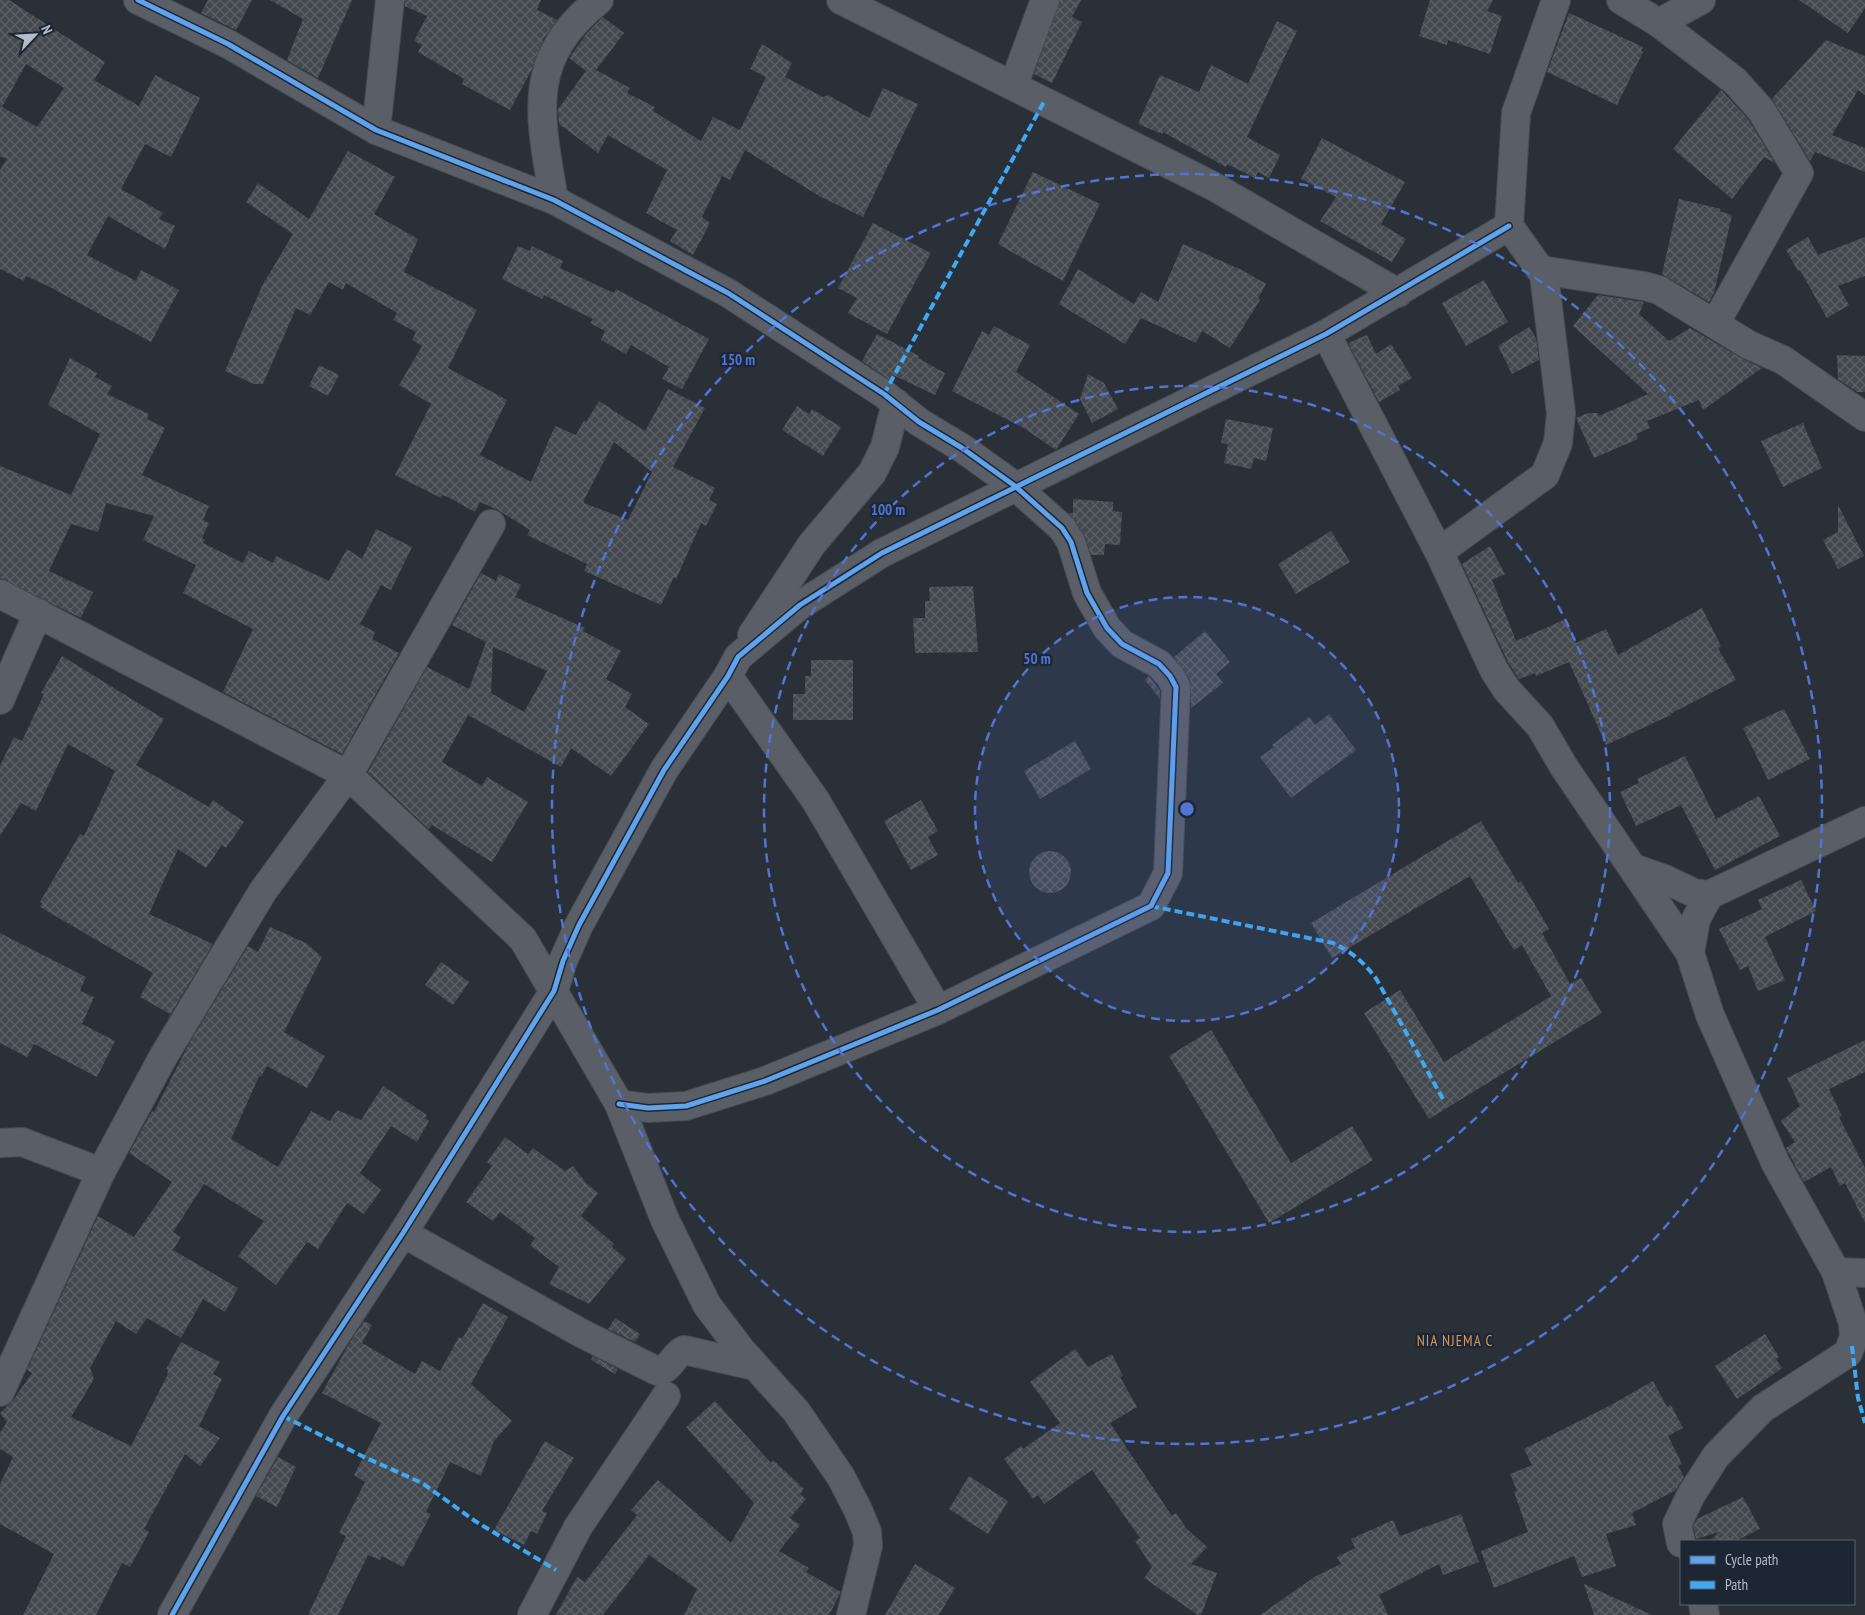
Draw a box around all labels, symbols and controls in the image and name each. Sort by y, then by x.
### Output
north arrow [10,10,60,60]
text: N [37,22,57,37]
text: 150 m [721,350,755,369]
text: 100 m [871,500,905,519]
text: 50 m [1023,649,1051,668]
centre of rings [1178,800,1196,818]
district label: NIA NJEMA C [1417,1331,1493,1350]
legend [1680,1540,1855,1605]
text: Cycle path [1725,1550,1778,1569]
text: Path [1725,1575,1748,1594]

